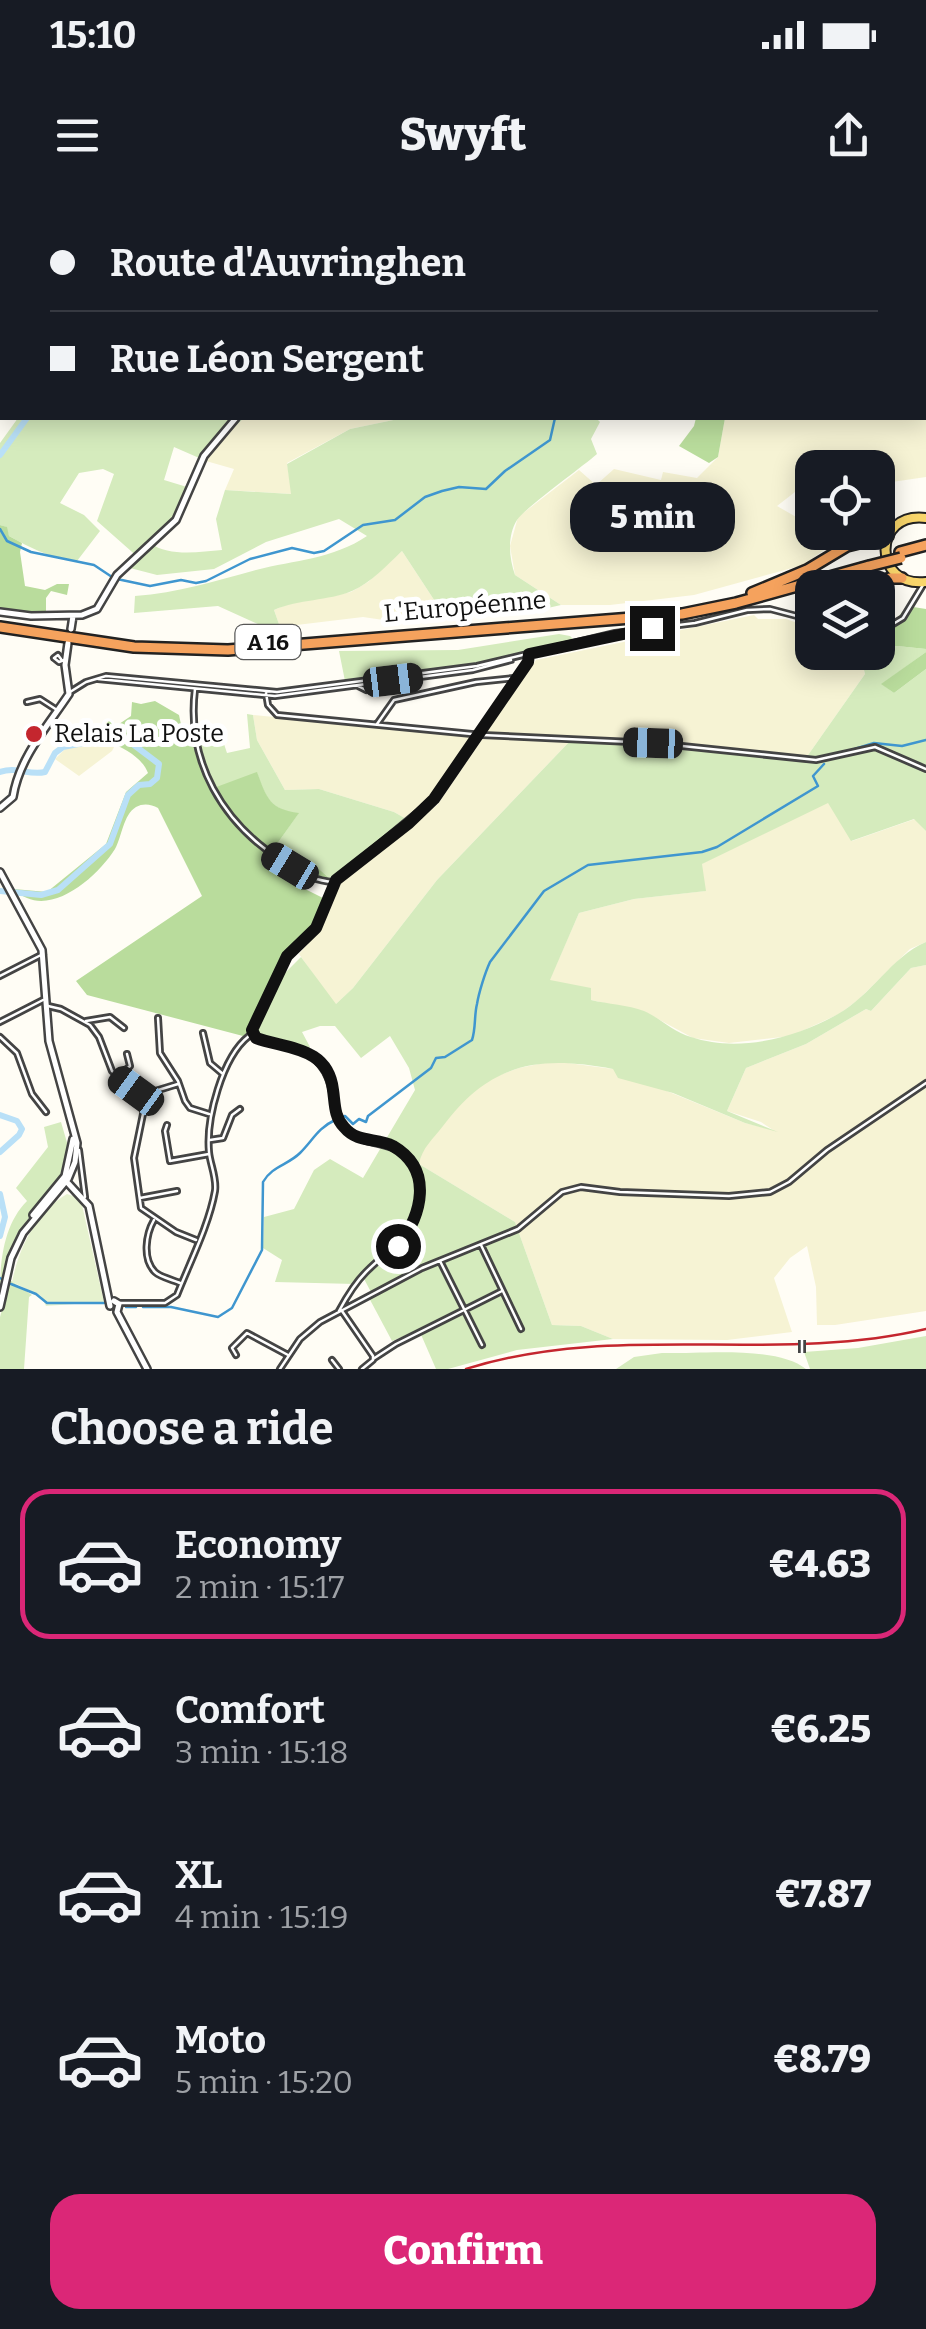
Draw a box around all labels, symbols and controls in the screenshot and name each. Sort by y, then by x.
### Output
text: 15:10 [50,12,137,58]
icon: menu [50,108,105,163]
text: Swyft [399,108,527,162]
icon: share [821,108,876,163]
text: Route d'Auvringhen [110,240,466,286]
text: Rue Léon Sergent [110,336,424,382]
map controls [795,450,895,670]
button: locate [795,450,895,550]
callout: 5 min [570,483,734,553]
text: 5 min [610,498,695,536]
button: layers [795,570,895,670]
street label: L'Européenne [383,585,547,629]
route end [630,606,675,651]
road number: A 16 [236,625,300,659]
car [361,661,425,699]
place label: Relais La Poste [54,719,224,749]
marker: Relais La Poste [23,723,45,745]
car [622,727,684,759]
car [257,838,323,894]
car [103,1061,169,1121]
route start [376,1224,421,1269]
text: Choose a ride [50,1402,333,1456]
icon: car [55,1519,145,1609]
text: Economy [175,1522,341,1568]
text: €4.63 [769,1541,871,1587]
text: 2 min · 15:17 [175,1568,344,1606]
icon: car [55,1684,145,1774]
text: Comfort [175,1687,325,1733]
text: €6.25 [771,1706,871,1752]
text: 3 min · 15:18 [175,1733,349,1771]
icon: car [55,1849,145,1939]
text: XL [175,1852,222,1898]
text: €7.87 [775,1871,871,1917]
text: 4 min · 15:19 [175,1898,349,1936]
icon: car [55,2014,145,2104]
text: Moto [175,2017,266,2063]
text: €8.79 [773,2036,871,2082]
text: 5 min · 15:20 [175,2063,353,2101]
button: Confirm [50,2194,876,2309]

